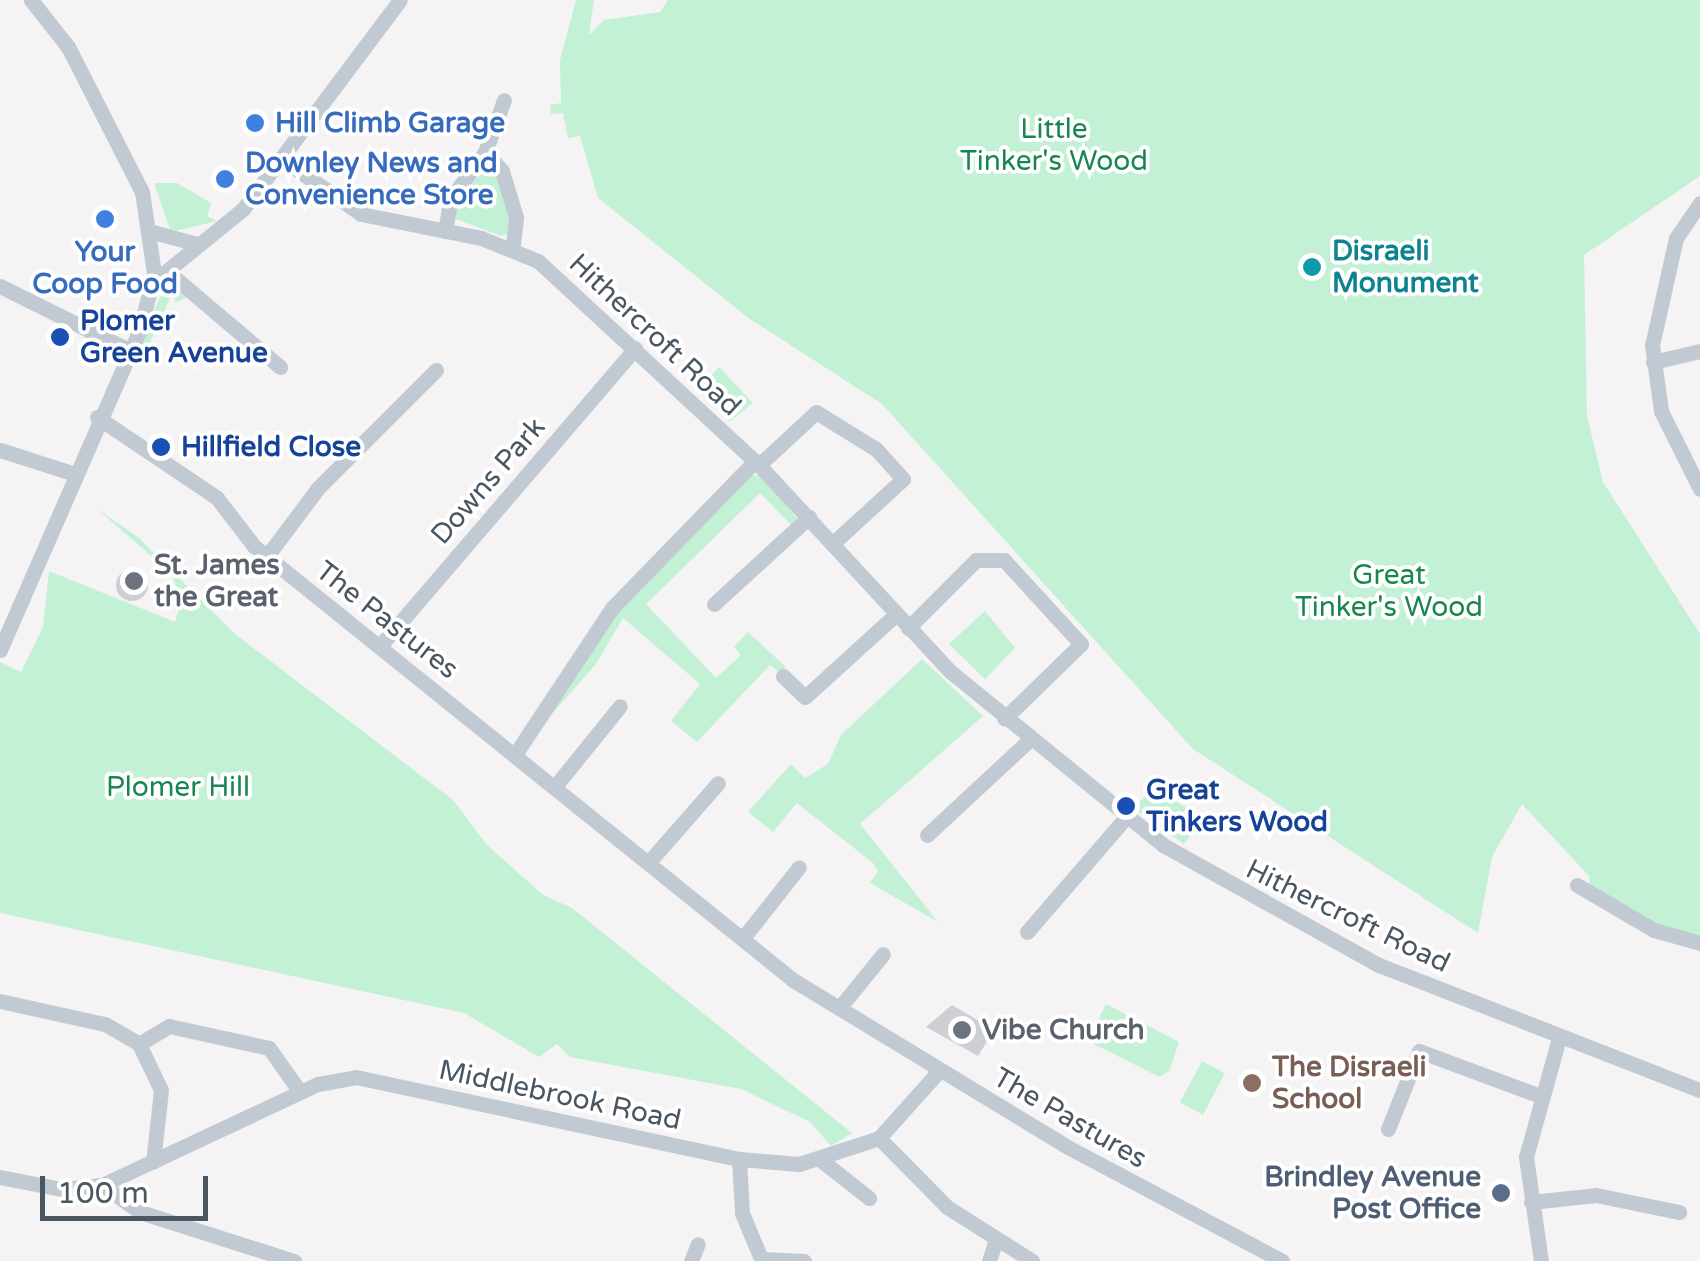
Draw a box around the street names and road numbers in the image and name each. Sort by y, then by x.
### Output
street label: Hithercroft Road [562,247,748,423]
street label: Downs Park [424,411,552,551]
street label: The Pastures [309,554,465,686]
street label: Hithercroft Road [1241,852,1455,980]
street label: Middlebrook Road [436,1053,684,1137]
street label: The Pastures [987,1061,1153,1175]

